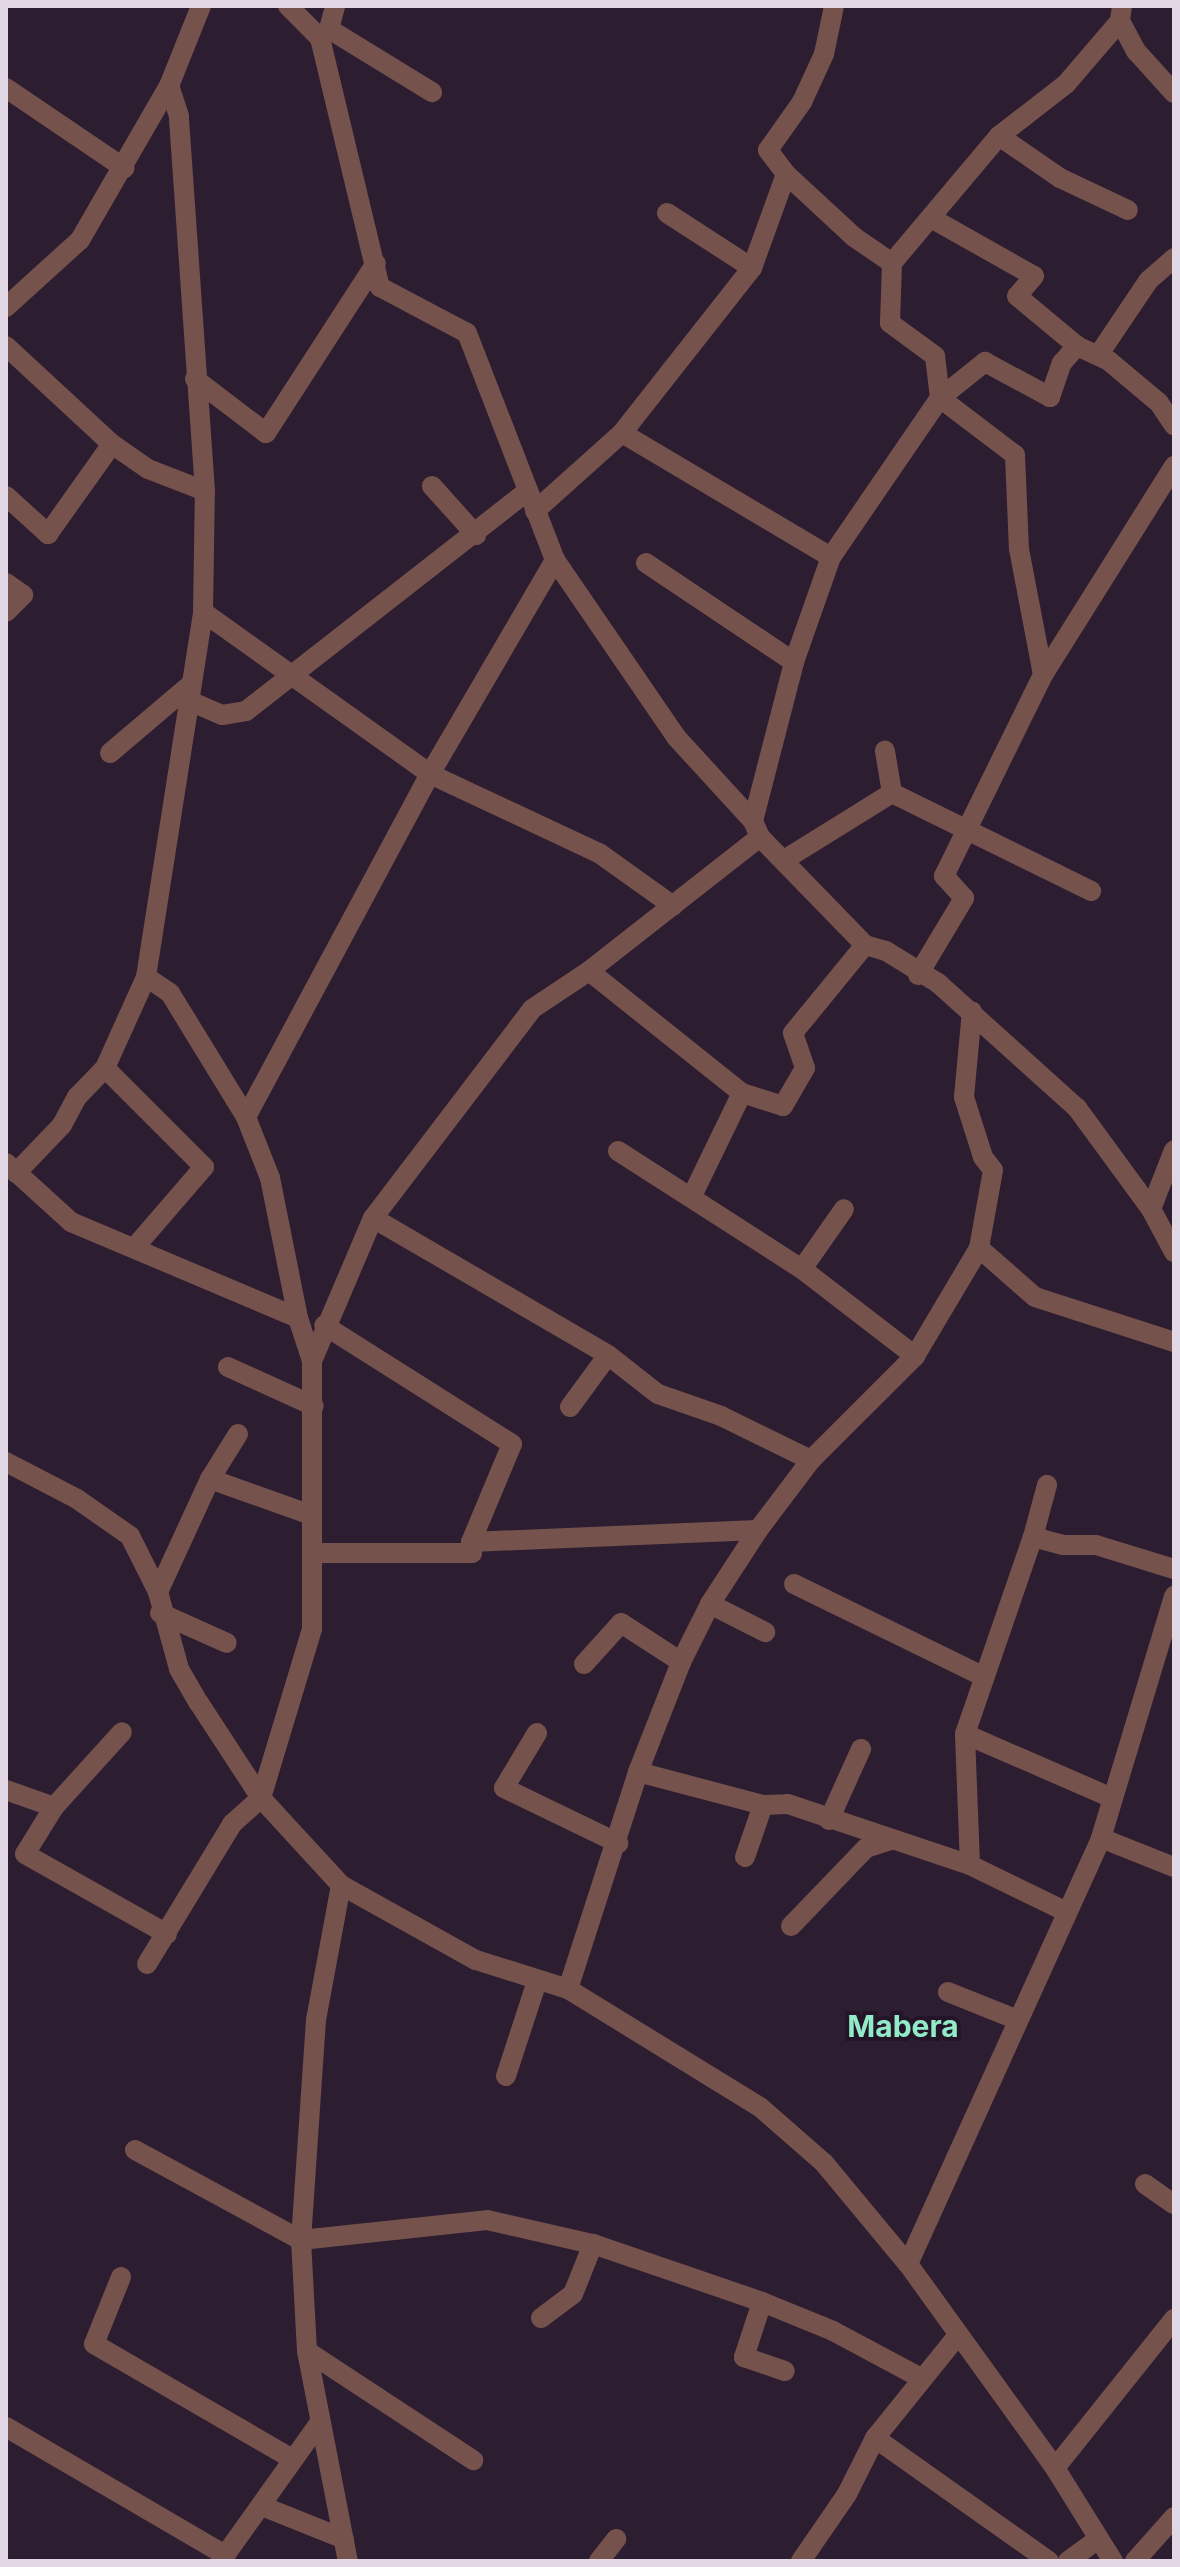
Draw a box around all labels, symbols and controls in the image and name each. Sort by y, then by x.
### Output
district label: Mabera [847,2008,959,2044]

